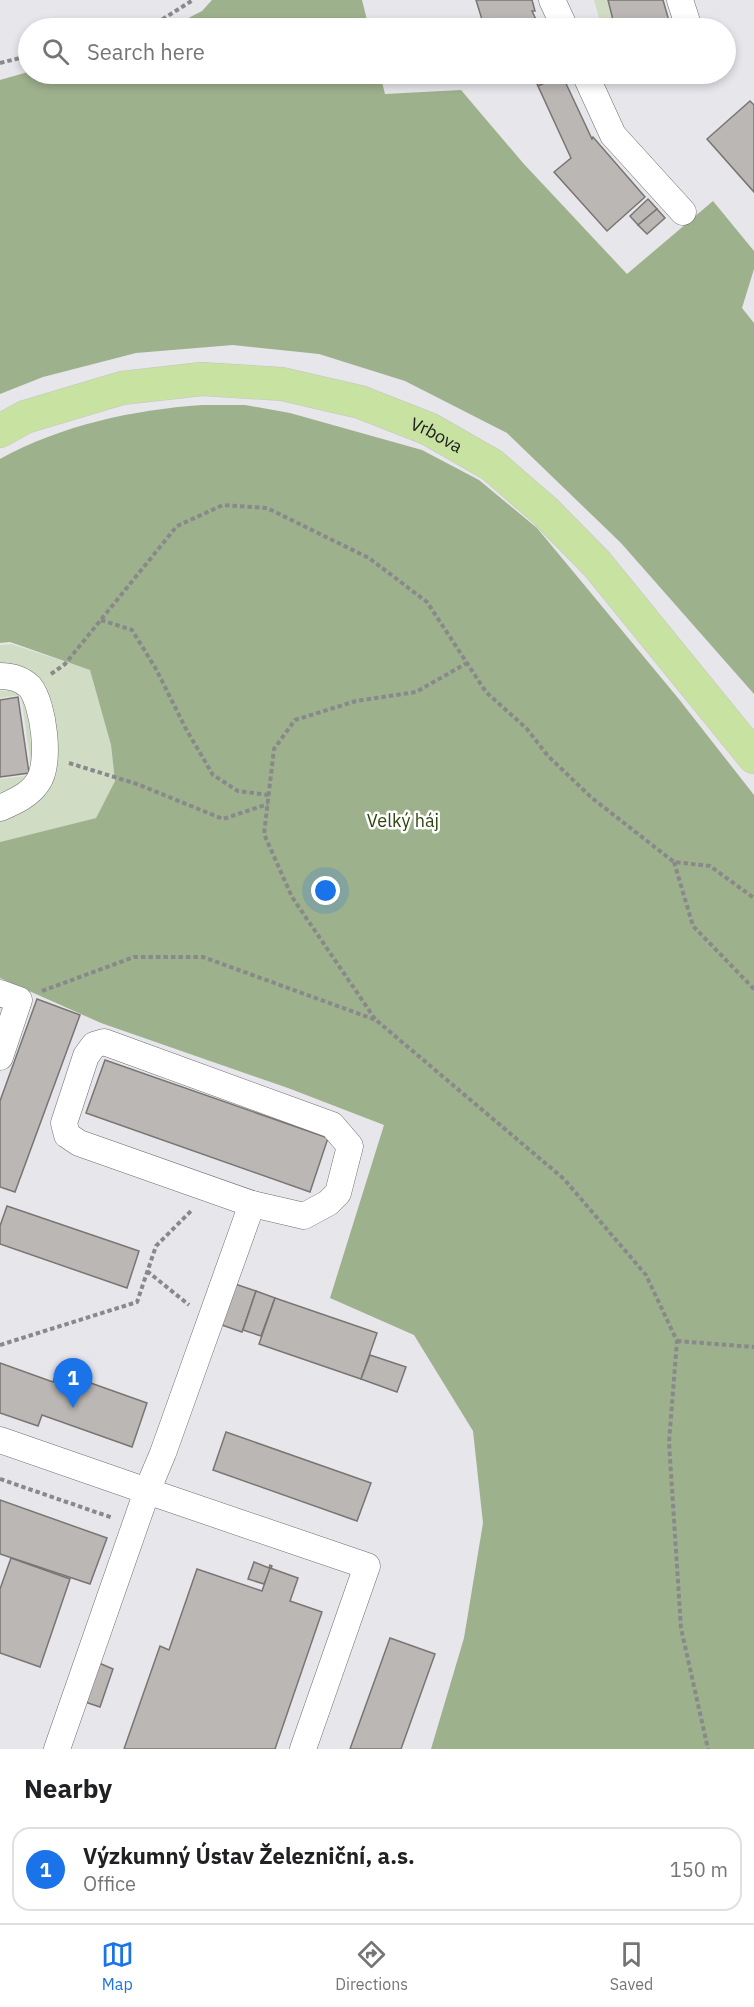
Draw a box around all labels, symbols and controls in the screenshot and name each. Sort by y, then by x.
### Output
search box [18,18,736,84]
icon: search [39,35,72,68]
text: Search here [87,37,205,66]
street label: Vrbova [407,411,467,458]
park label: Velký háj [367,809,439,832]
your location [311,876,340,905]
pin: 1 [54,1358,92,1408]
text: Nearby [24,1771,112,1805]
text: Výzkumný Ústav Železniční, a.s. [83,1841,415,1870]
text: 1 [40,1856,52,1883]
text: 150 m [670,1856,728,1883]
text: Office [83,1870,136,1897]
tab: Map [101,1938,134,1994]
tab: Directions [335,1938,408,1994]
tab: Saved [610,1938,653,1994]

